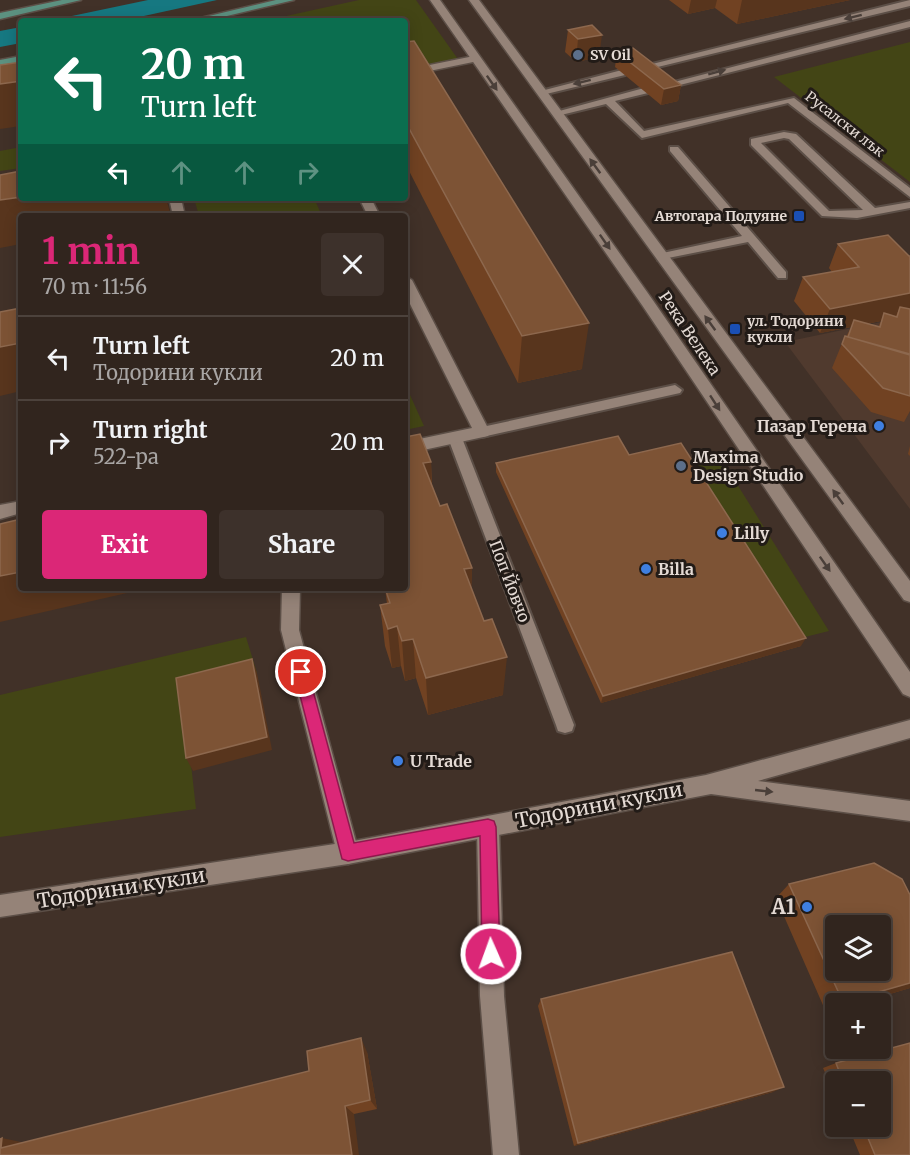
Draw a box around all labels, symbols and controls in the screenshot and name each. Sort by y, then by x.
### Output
one-way arrow [844,12,862,22]
text: 20 m [141,38,245,90]
icon: left [42,42,120,120]
place label: SV Oil [590,46,631,64]
marker: SV Oil [571,48,585,62]
one-way arrow [708,67,726,77]
one-way arrow [485,76,497,91]
one-way arrow [573,78,591,88]
street label: Русалски лък [802,87,888,161]
text: Turn left [141,90,256,124]
icon: left [102,156,135,189]
icon: ahead [165,156,198,189]
icon: ahead [228,156,261,189]
icon: right [291,156,324,189]
one-way arrow [590,158,602,173]
place label: Автогара Подуяне [654,207,787,225]
marker: Автогара Подуяне [792,209,806,223]
text: 1 min [42,229,140,274]
button: close [321,233,384,296]
one-way arrow [599,234,610,250]
text: 70 m · 11:56 [42,274,147,299]
street label: Река Велека [655,287,726,379]
place label: ул. Тодорини кукли [747,312,844,346]
one-way arrow [704,316,716,332]
marker: ул. Тодорини кукли [728,322,742,336]
text: Turn left [93,332,190,360]
icon: left [42,342,75,375]
text: 20 m [330,344,384,372]
text: Тодорини кукли [93,360,263,385]
one-way arrow [710,394,721,411]
text: Turn right [93,416,207,444]
place label: Пазар Герена [757,416,867,436]
marker: Пазар Герена [872,419,886,433]
icon: right [42,426,75,459]
text: 20 m [330,428,384,456]
text: 522-ра [93,444,159,469]
place label: Maxima Design Studio [693,447,804,485]
marker: Maxima Design Studio [674,459,688,473]
one-way arrow [832,490,844,506]
button: Exit [42,510,207,579]
button: Share [219,510,384,579]
place label: Lilly [734,523,770,543]
marker: Lilly [715,526,729,540]
street label: Поп Йовчо [485,537,535,625]
one-way arrow [819,555,831,571]
place label: Billa [658,559,694,579]
marker: Billa [639,562,653,576]
pin [275,646,326,697]
icon: arrive [284,655,317,688]
place label: U Trade [410,751,472,771]
marker: U Trade [391,754,405,768]
street label: Тодорини кукли [513,776,685,833]
one-way arrow [755,786,774,796]
street label: Тодорини кукли [35,862,207,913]
place label: A1 [771,894,795,919]
marker: A1 [800,900,814,914]
map controls [825,915,891,1137]
button: layers [825,915,891,981]
position arrow [459,922,523,986]
button: + [825,993,891,1059]
button: − [825,1071,891,1137]

